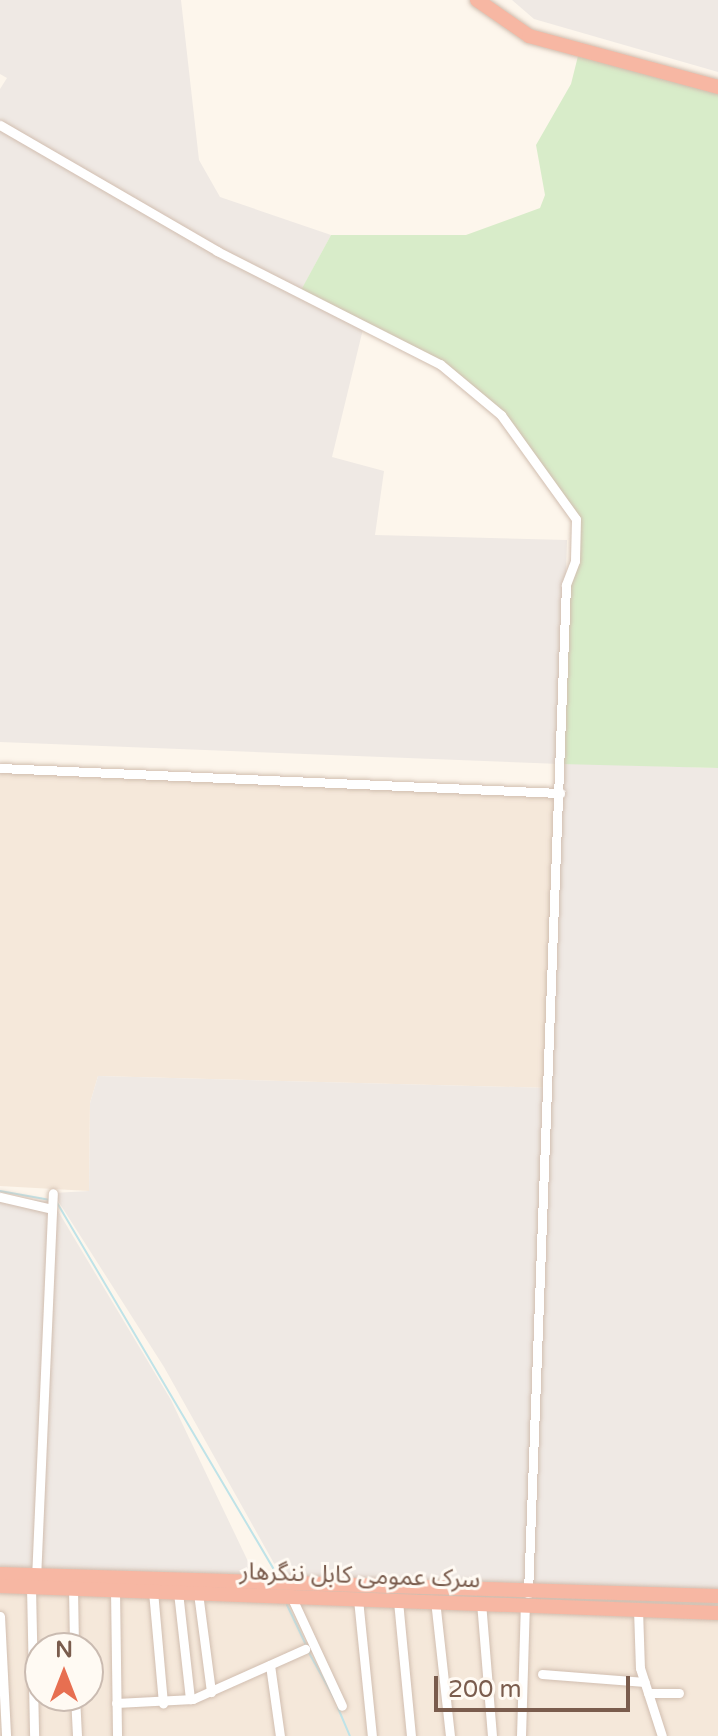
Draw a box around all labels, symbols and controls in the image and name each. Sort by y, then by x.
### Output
street label: سرک عمومی کابل ننگرهار [239,1557,481,1595]
north arrow [24,1632,104,1712]
text: N [55,1637,73,1663]
scale bar [438,1660,634,1710]
text: 200 m [448,1675,522,1704]

